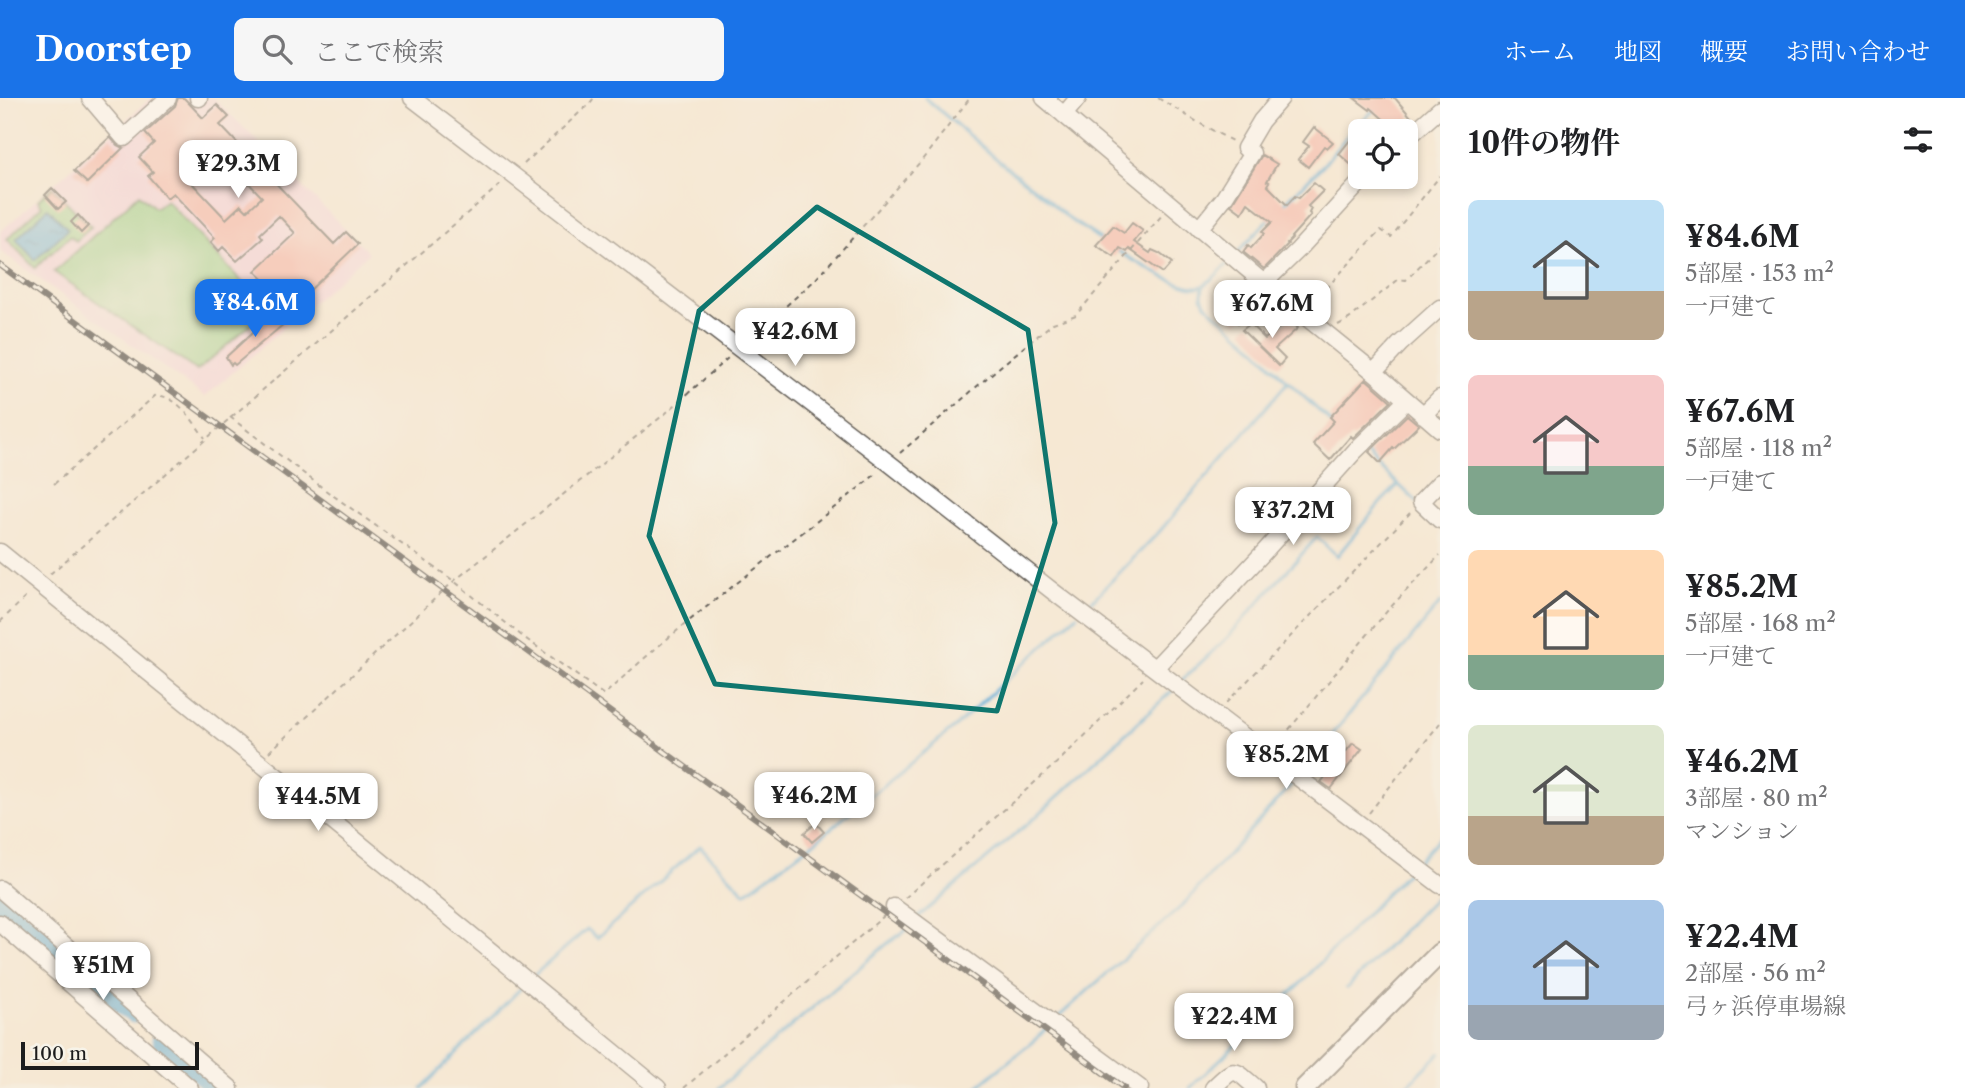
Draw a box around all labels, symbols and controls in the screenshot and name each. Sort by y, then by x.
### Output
search box [234,18,724,81]
text: Doorstep [35,29,192,70]
icon: search [258,30,296,68]
text: ここで検索 [314,36,444,68]
text: ホーム [1504,37,1576,66]
text: 地図 [1614,37,1662,66]
text: 概要 [1700,37,1748,66]
text: お問い合わせ [1786,37,1930,66]
map controls [1348,119,1418,189]
button: locate [1348,119,1418,189]
icon: filters [1899,121,1937,159]
text: 10件の物件 [1468,124,1620,161]
pin: ¥29.3M [181,140,295,200]
text: ¥29.3M [195,149,281,177]
text: ¥84.6M [1685,218,1800,255]
icon: home [1524,228,1608,312]
text: 5部屋 · 153 m² [1685,259,1834,287]
pin: ¥84.6M [198,280,312,339]
pin: ¥67.6M [1215,280,1329,340]
text: ¥84.6M [211,288,299,316]
text: ¥67.6M [1230,289,1314,317]
text: 一戸建て [1685,292,1777,320]
pin: ¥42.6M [738,308,852,368]
text: ¥42.6M [751,317,839,345]
text: ¥67.6M [1685,393,1795,430]
icon: home [1524,403,1608,487]
text: 5部屋 · 118 m² [1685,434,1832,462]
text: 一戸建て [1685,467,1777,495]
pin: ¥37.2M [1236,488,1350,547]
text: ¥37.2M [1251,496,1335,524]
text: ¥85.2M [1685,568,1798,605]
icon: home [1524,578,1608,662]
text: 5部屋 · 168 m² [1685,609,1836,637]
text: 一戸建て [1685,642,1777,670]
pin: ¥85.2M [1229,732,1343,791]
text: ¥85.2M [1243,740,1330,768]
text: ¥46.2M [1685,743,1799,780]
icon: home [1524,753,1608,837]
pin: ¥46.2M [757,772,871,832]
pin: ¥44.5M [261,774,375,833]
text: ¥46.2M [770,781,858,809]
text: ¥44.5M [275,782,361,810]
text: 3部屋 · 80 m² [1685,784,1828,812]
text: マンション [1685,817,1799,845]
text: ¥22.4M [1685,918,1799,955]
icon: home [1524,928,1608,1012]
pin: ¥51M [62,942,144,1002]
text: ¥51M [71,951,135,979]
text: 2部屋 · 56 m² [1685,959,1826,987]
text: 弓ヶ浜停車場線 [1685,992,1846,1020]
pin: ¥22.4M [1177,993,1291,1053]
text: ¥22.4M [1190,1002,1278,1030]
scale bar [21,1039,200,1071]
text: 100 m [32,1042,87,1065]

